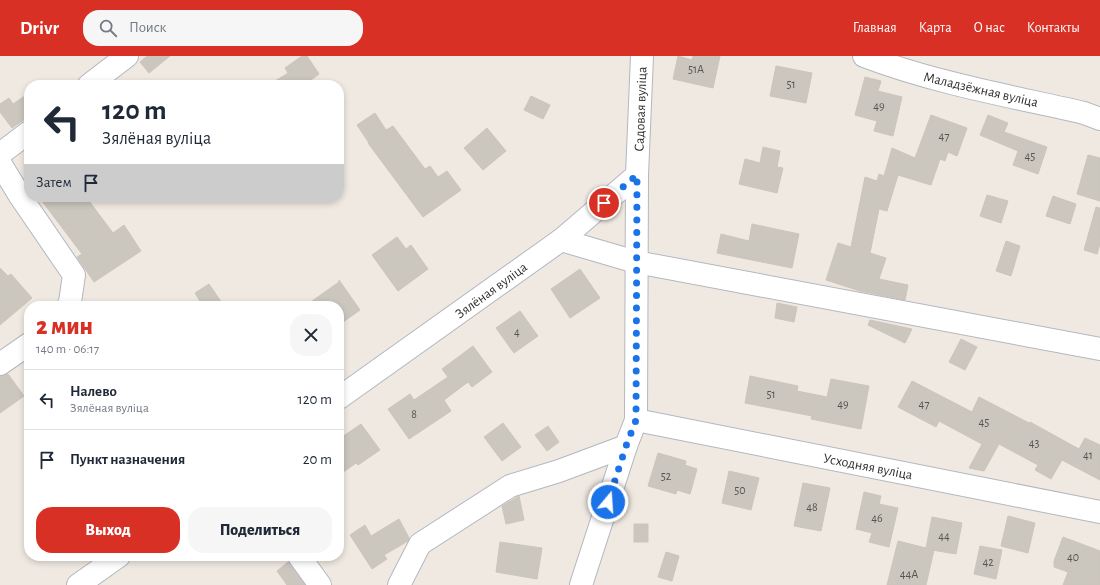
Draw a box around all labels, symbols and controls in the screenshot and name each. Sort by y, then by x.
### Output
search box [83,10,363,46]
icon: search [97,17,119,39]
text: Drivr [20,19,59,38]
text: Поиск [129,20,167,35]
text: Главная [853,21,897,35]
text: Карта [919,21,952,35]
text: О нас [974,21,1005,35]
text: Контакты [1027,21,1080,35]
house number: 51А [688,63,704,75]
street label: Садовая вуліца [633,66,650,152]
street label: Маладзёжная вуліца [922,70,1040,110]
house number: 51 [786,78,796,90]
icon: left [36,96,88,148]
text: 120 m [102,97,167,125]
house number: 49 [873,100,885,112]
text: Зялёная вуліца [102,130,211,148]
house number: 47 [939,130,949,142]
house number: 45 [1025,150,1035,162]
icon: arrive [80,172,102,194]
text: Затем [36,175,72,190]
pin [587,186,621,220]
icon: arrive [593,192,615,214]
street label: Зялёная вуліца [453,260,531,321]
button: close [290,314,332,356]
text: 2 мин [36,315,93,339]
house number: 4 [514,326,520,338]
text: 140 m · 06:17 [36,343,99,356]
text: Налево [70,384,117,399]
house number: 51 [766,388,776,400]
icon: left [36,389,58,411]
text: 120 m [298,392,332,407]
house number: 49 [837,398,849,410]
house number: 47 [919,398,929,410]
text: Зялёная вуліца [70,402,149,415]
house number: 8 [411,408,417,420]
house number: 45 [979,416,989,428]
house number: 43 [1029,437,1039,449]
icon: arrive [36,449,58,471]
house number: 41 [1083,449,1093,461]
street label: Усходняя вуліца [822,451,914,483]
text: Пункт назначения [70,452,185,467]
text: 20 m [303,452,332,467]
house number: 52 [661,470,672,482]
position arrow [587,481,629,523]
house number: 50 [734,484,746,496]
house number: 48 [806,501,818,513]
button: Выход [36,507,180,553]
button: Поделиться [188,507,332,553]
house number: 46 [871,512,883,524]
house number: 44 [938,530,950,542]
house number: 40 [1067,551,1079,563]
house number: 42 [982,556,994,568]
house number: 44А [900,568,918,580]

